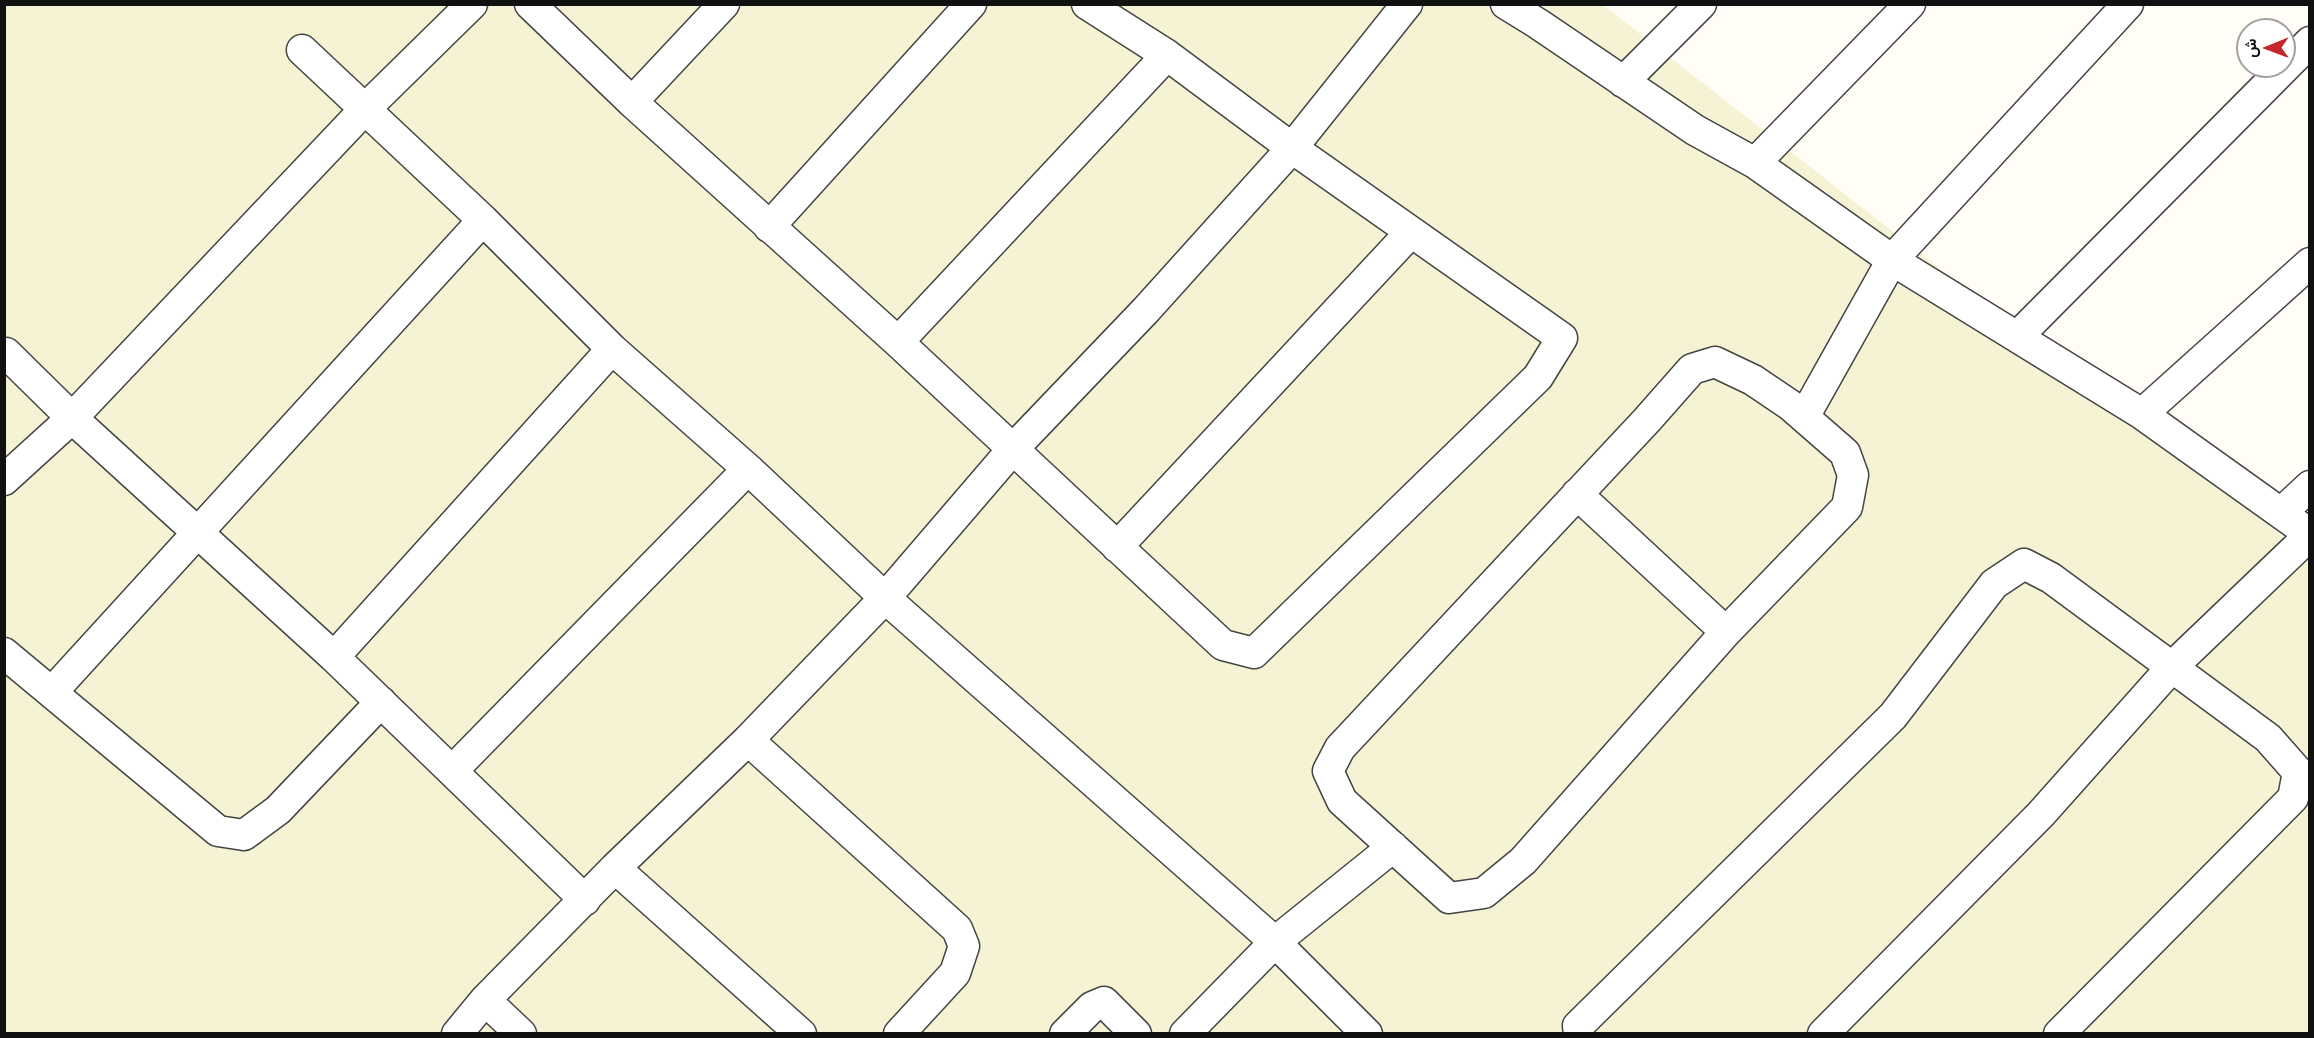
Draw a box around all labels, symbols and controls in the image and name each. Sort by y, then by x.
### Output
north arrow [2236,18,2296,78]
text: ش [2240,38,2260,58]

